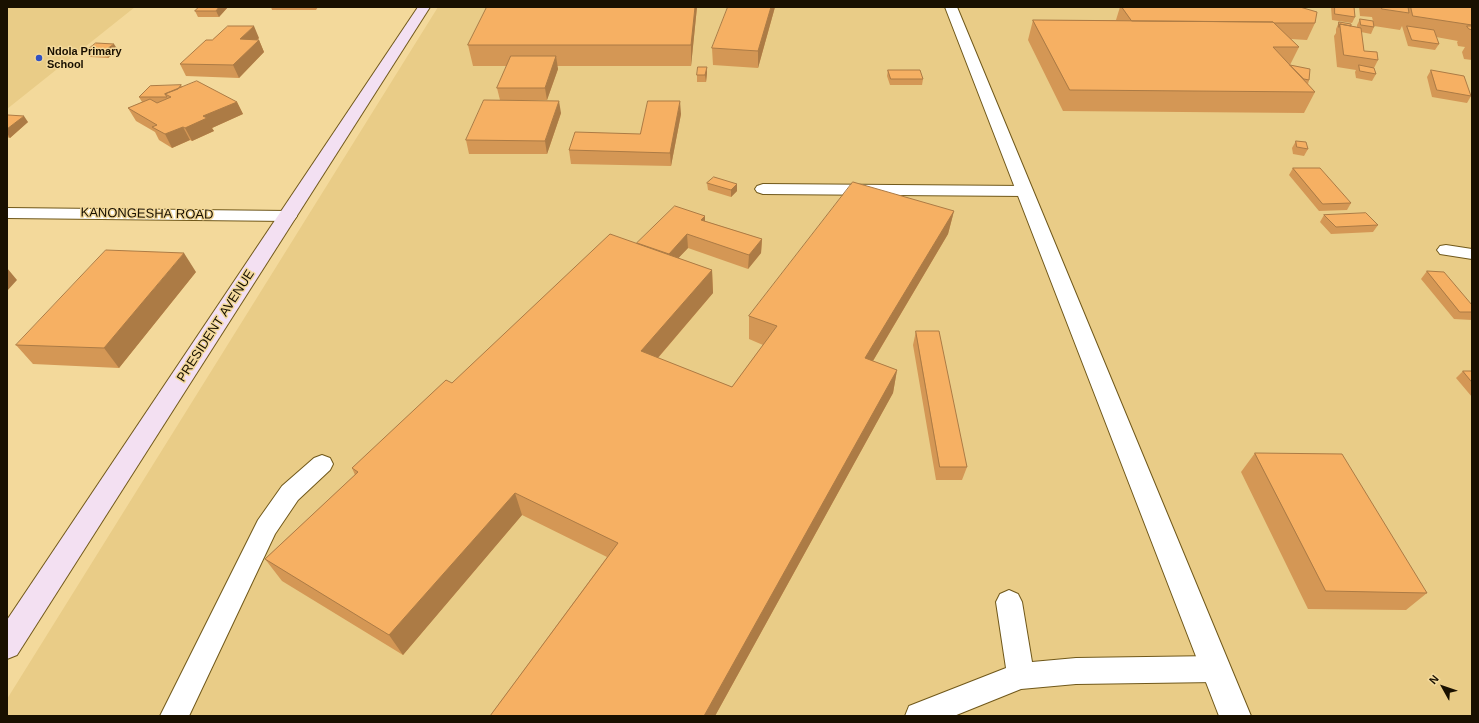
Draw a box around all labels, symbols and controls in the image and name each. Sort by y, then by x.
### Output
place label: Ndola Primary School [47,45,122,71]
marker: Ndola Primary School [34,53,44,63]
street label: KANONGESHA ROAD [80,205,214,223]
street label: PRESIDENT AVENUE [174,267,258,385]
north arrow [1423,667,1463,707]
text: N [1427,672,1441,686]

